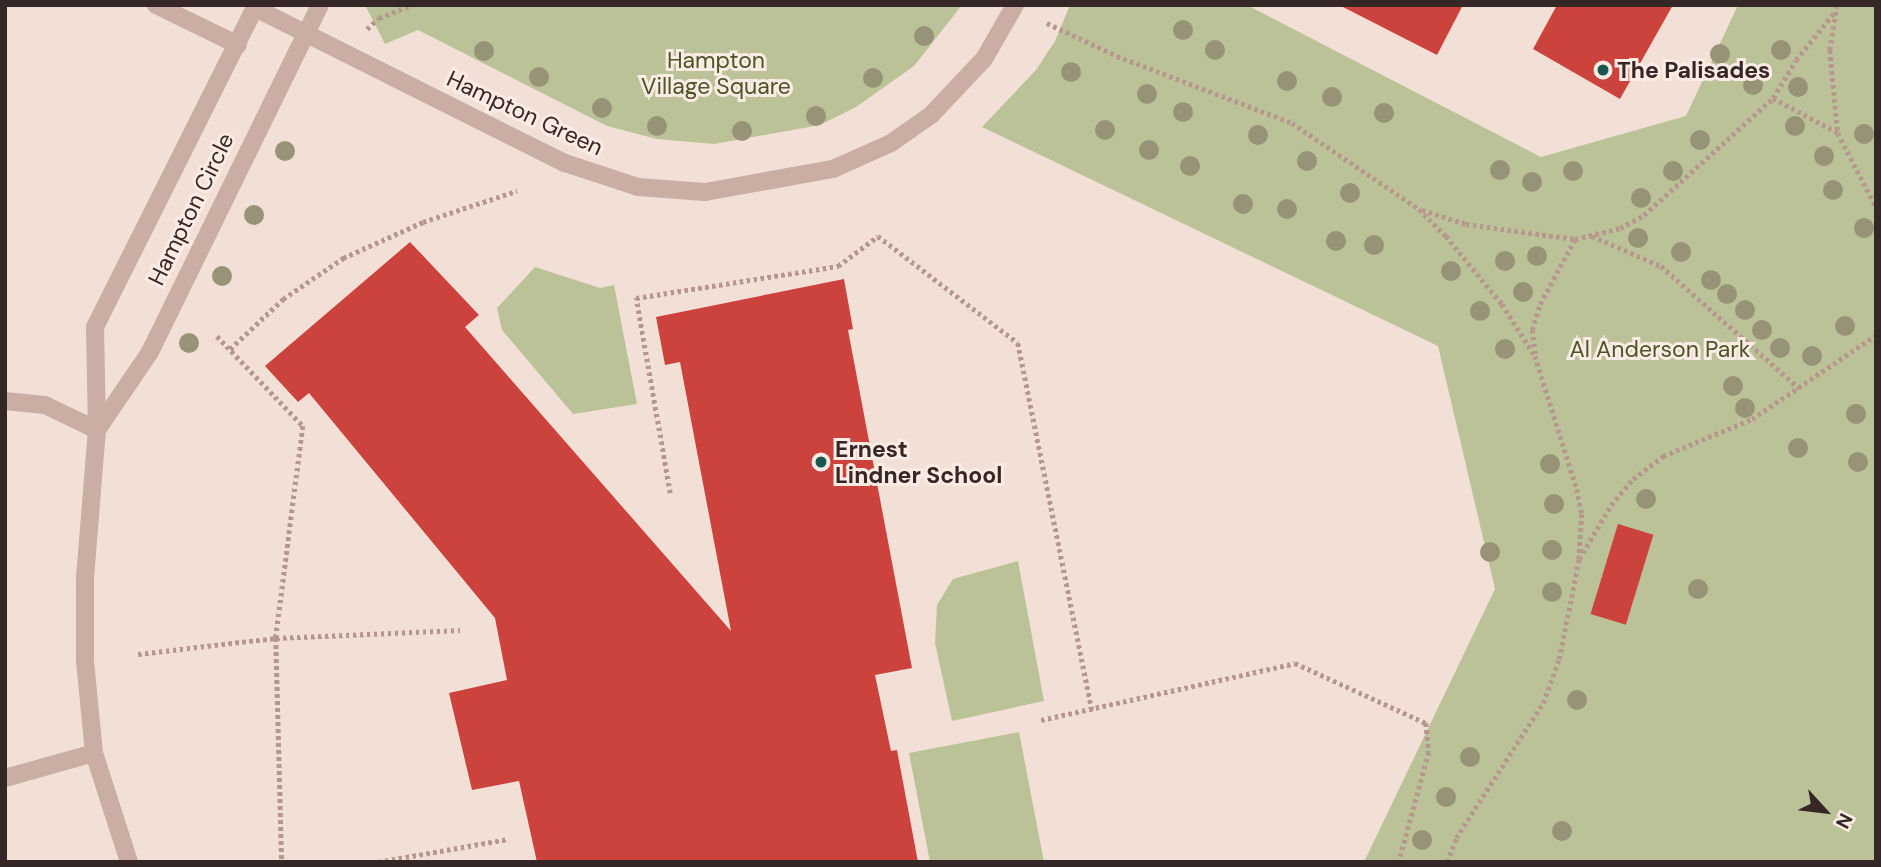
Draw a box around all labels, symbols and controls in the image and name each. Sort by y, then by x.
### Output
park label: Hampton Village Square [641,46,791,100]
place label: The Palisades [1617,56,1770,84]
marker: The Palisades [1595,62,1611,78]
street label: Hampton Green [443,65,607,161]
street label: Hampton Circle [142,128,240,290]
park label: Al Anderson Park [1570,335,1750,363]
place label: Ernest Lindner School [835,435,1003,489]
marker: Ernest Lindner School [813,454,829,470]
north arrow [1790,776,1860,846]
text: N [1830,809,1858,833]

